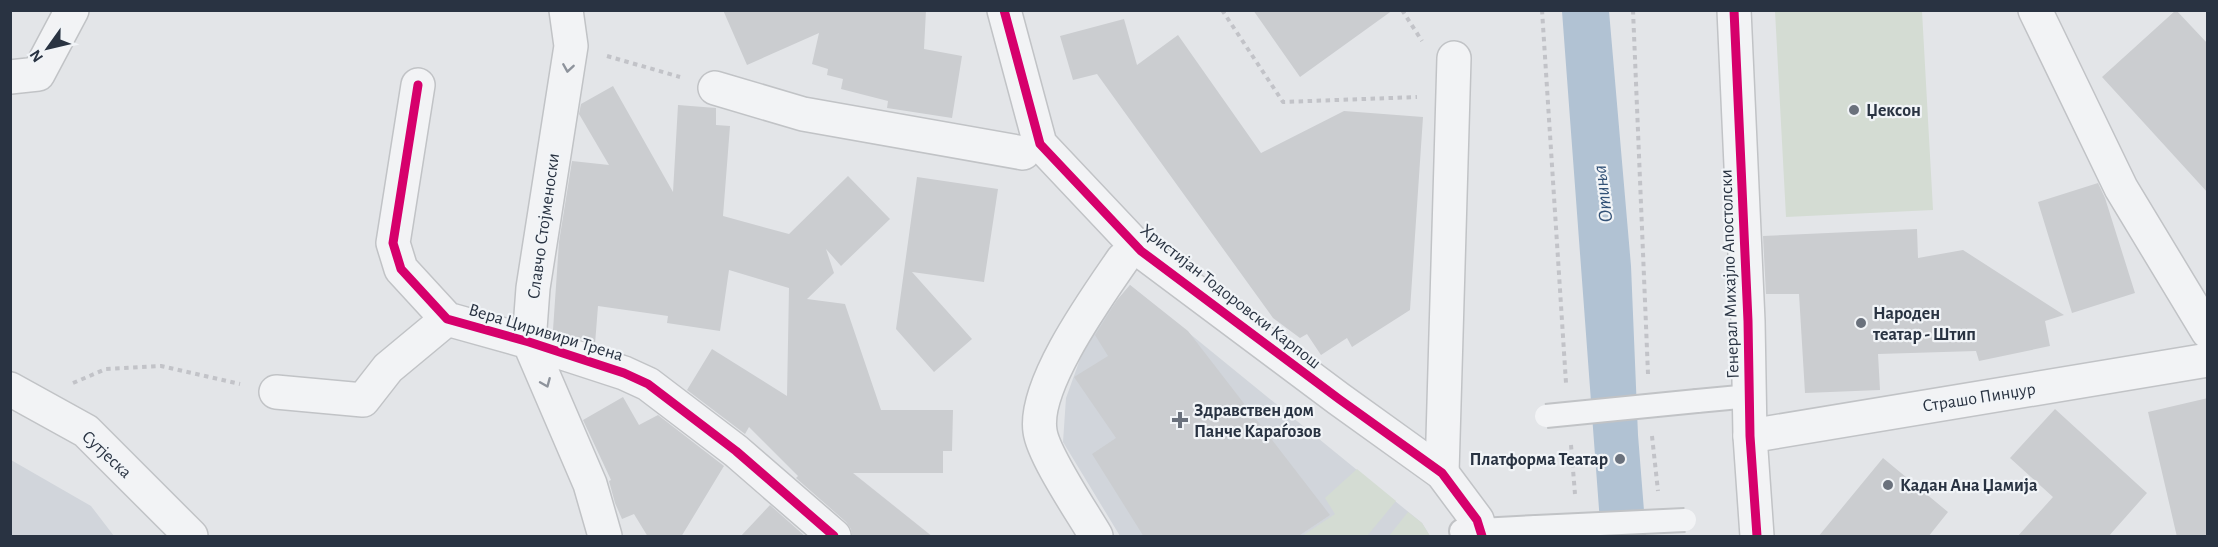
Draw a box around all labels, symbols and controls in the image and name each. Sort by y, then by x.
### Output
north arrow [18,18,78,78]
text: N [27,47,46,65]
one-way arrow [562,64,574,73]
place label: Џексон [1866,102,1921,120]
marker: Џексон [1847,103,1861,117]
street label: Славчо Стојменоски [525,152,563,300]
water label: Отиња [1590,164,1616,224]
street label: Генерал Михајло Апостолски [1717,169,1743,379]
street label: Христијан Тодоровски Карпош [1137,221,1324,373]
street label: Вера Циривири Трена [466,301,625,365]
place label: Народен театар - Штип [1872,305,1976,344]
marker: Народен театар - Штип [1854,316,1868,330]
one-way arrow [539,376,551,387]
street label: Страшо Пинџур [1921,380,2037,416]
place label: Здравствен дом Панче Караѓозов [1194,402,1322,441]
marker: Здравствен дом Панче Караѓозов [1171,411,1189,429]
street label: Сутјеска [78,427,135,482]
place label: Платформа Театар [1469,451,1608,469]
marker: Платформа Театар [1613,452,1627,466]
place label: Кадан Ана Џамија [1900,477,2038,495]
marker: Кадан Ана Џамија [1881,478,1895,492]

